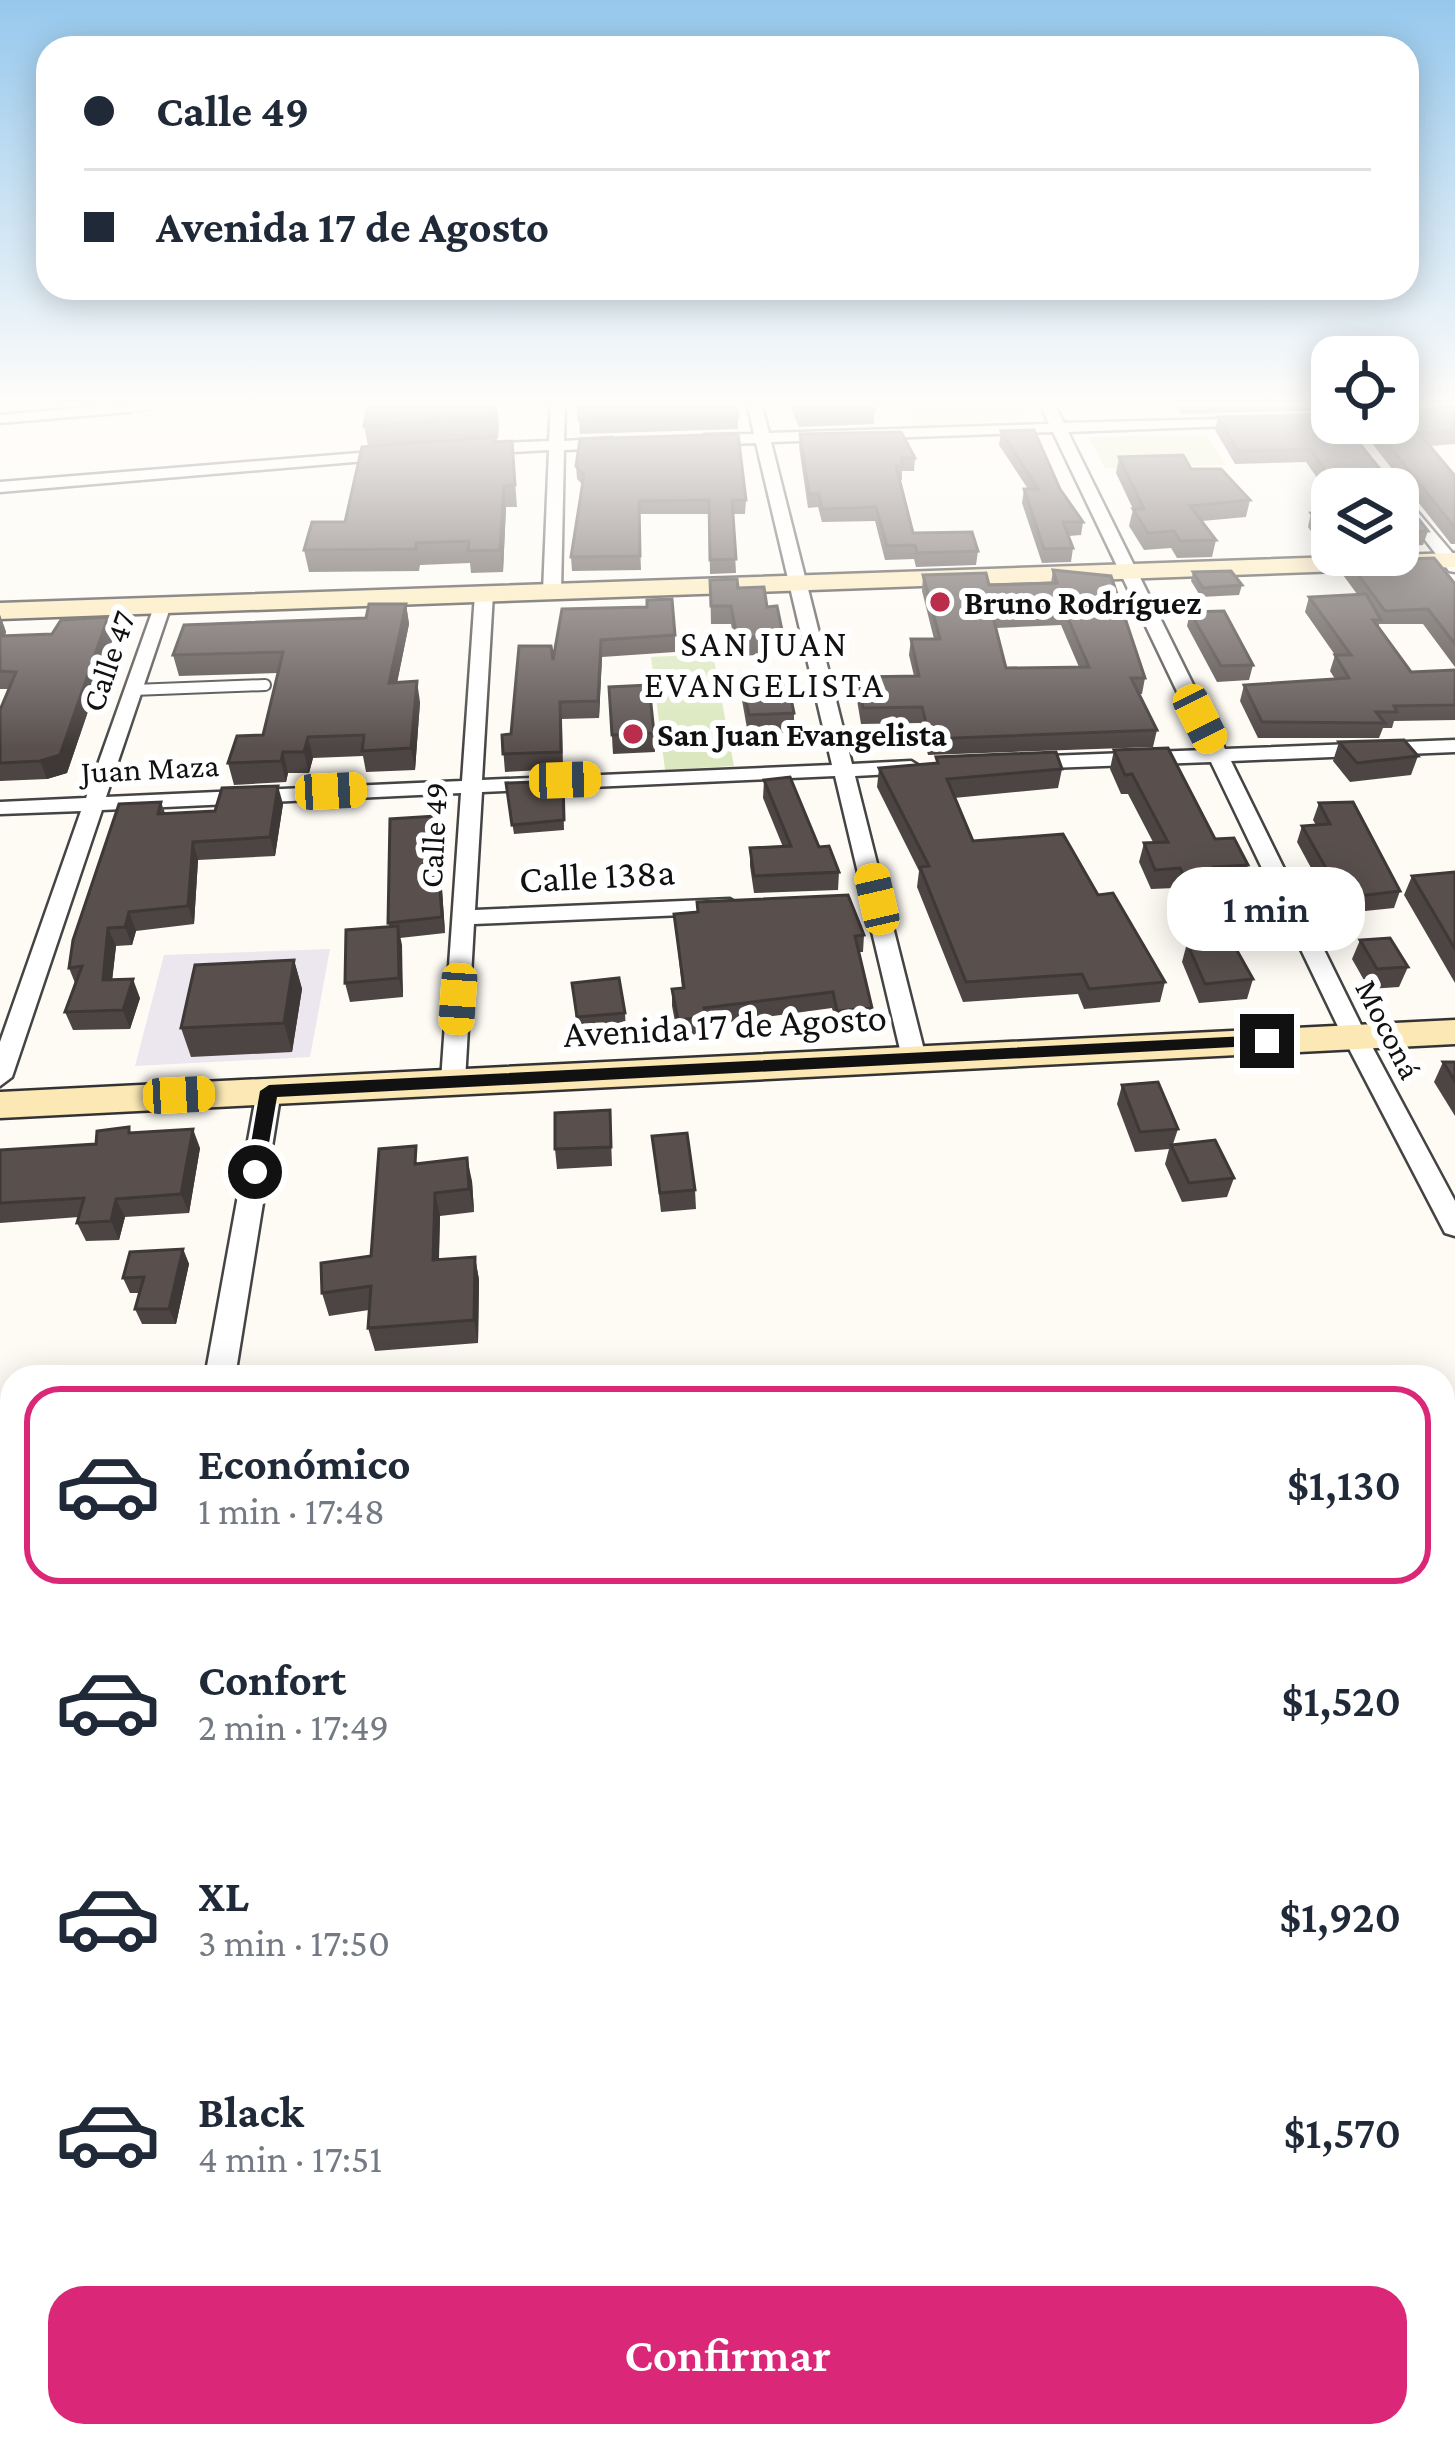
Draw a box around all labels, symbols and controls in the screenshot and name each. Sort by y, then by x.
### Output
text: Calle 49 [156,86,309,136]
text: Avenida 17 de Agosto [156,202,549,252]
map controls [1311,336,1419,576]
button: locate [1311,336,1419,444]
button: layers [1311,468,1419,576]
place label: Bruno Rodríguez [964,584,1201,621]
marker: Bruno Rodríguez [927,589,953,615]
street label: Calle 47 [74,606,142,716]
district label: SAN JUAN EVANGELISTA [644,624,886,705]
car [1168,679,1232,759]
place label: San Juan Evangelista [657,716,947,753]
marker: San Juan Evangelista [620,721,646,747]
street label: Juan Maza [77,746,220,790]
car [528,761,602,799]
car [294,771,368,811]
street label: Calle 49 [412,781,454,889]
street label: Calle 138a [518,849,676,901]
car [851,860,903,938]
callout: 1 min [1168,867,1366,951]
text: 1 min [1223,887,1309,930]
car [438,962,478,1036]
street label: Moconá [1348,973,1430,1085]
street label: Avenida 17 de Agosto [562,995,888,1056]
route end [1240,1014,1294,1068]
car [142,1075,216,1115]
route start [228,1145,282,1199]
icon: car [54,1431,162,1539]
text: Económico [198,1439,411,1489]
text: $1,130 [1287,1460,1401,1510]
text: 1 min · 17:48 [198,1489,385,1532]
icon: car [54,1647,162,1755]
text: Confort [198,1655,346,1705]
text: $1,520 [1282,1676,1401,1726]
text: 2 min · 17:49 [198,1705,389,1748]
icon: car [54,1863,162,1971]
text: XL [198,1871,249,1921]
text: $1,920 [1279,1892,1401,1942]
text: 3 min · 17:50 [198,1921,390,1964]
icon: car [54,2079,162,2187]
text: Black [198,2087,304,2137]
text: $1,570 [1284,2108,1401,2158]
text: 4 min · 17:51 [198,2137,382,2180]
button: Confirmar [48,2286,1407,2424]

